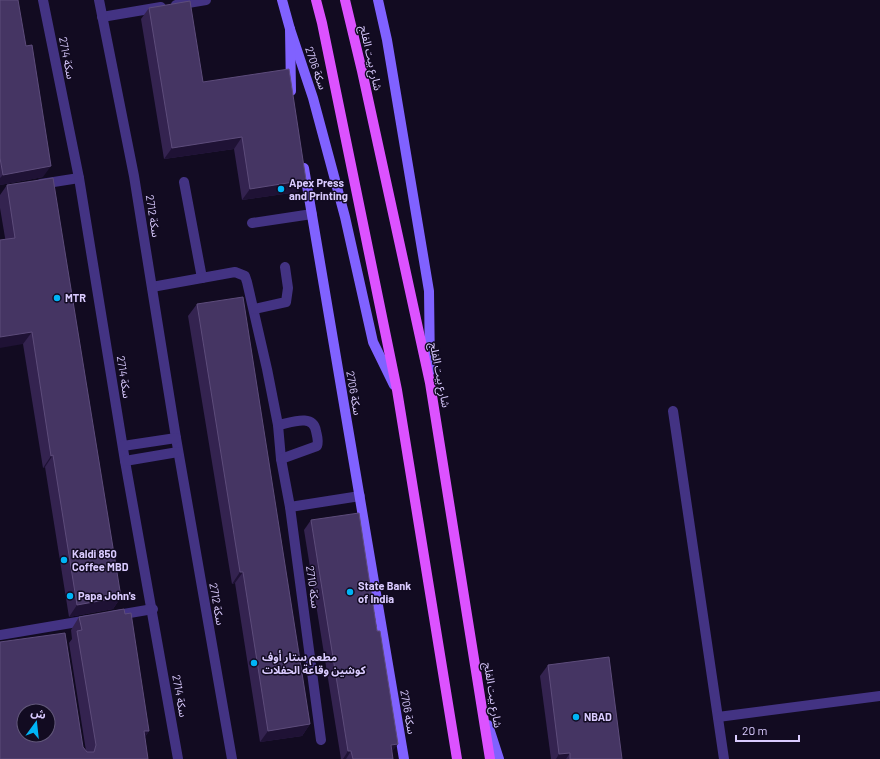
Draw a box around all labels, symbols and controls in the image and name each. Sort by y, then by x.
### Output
street label: شارع بيت الفلج [356,24,385,92]
street label: سكة 2714 [57,36,78,81]
street label: سكة 2706 [303,45,330,91]
place label: Apex Press and Printing [289,176,348,202]
marker: Apex Press and Printing [276,184,286,194]
street label: سكة 2712 [144,194,163,238]
place label: MTR [65,291,86,304]
marker: MTR [52,293,62,303]
street label: شارع بيت الفلج [426,341,453,409]
street label: سكة 2714 [115,355,134,399]
street label: سكة 2706 [344,370,365,416]
place label: Kaldi 850 Coffee MBD [72,547,129,573]
marker: Kaldi 850 Coffee MBD [59,555,69,565]
street label: سكة 2710 [304,565,323,609]
place label: State Bank of India [358,579,411,605]
street label: سكة 2712 [207,582,228,626]
marker: State Bank of India [345,587,355,597]
place label: Papa John's [78,589,136,602]
marker: Papa John's [65,591,75,601]
place label: مطعم ستار أوف كوشين وقاعة الحفلات [262,650,367,677]
marker: مطعم ستار أوف كوشين وقاعة الحفلات [249,658,259,668]
street label: شارع بيت الفلج [480,661,505,729]
street label: سكة 2714 [170,674,191,718]
street label: سكة 2706 [398,689,419,735]
north arrow [16,703,56,743]
text: ش [29,705,48,722]
place label: NBAD [584,710,612,723]
marker: NBAD [571,712,581,722]
scale bar [736,717,799,743]
text: 20 m [742,723,768,737]

